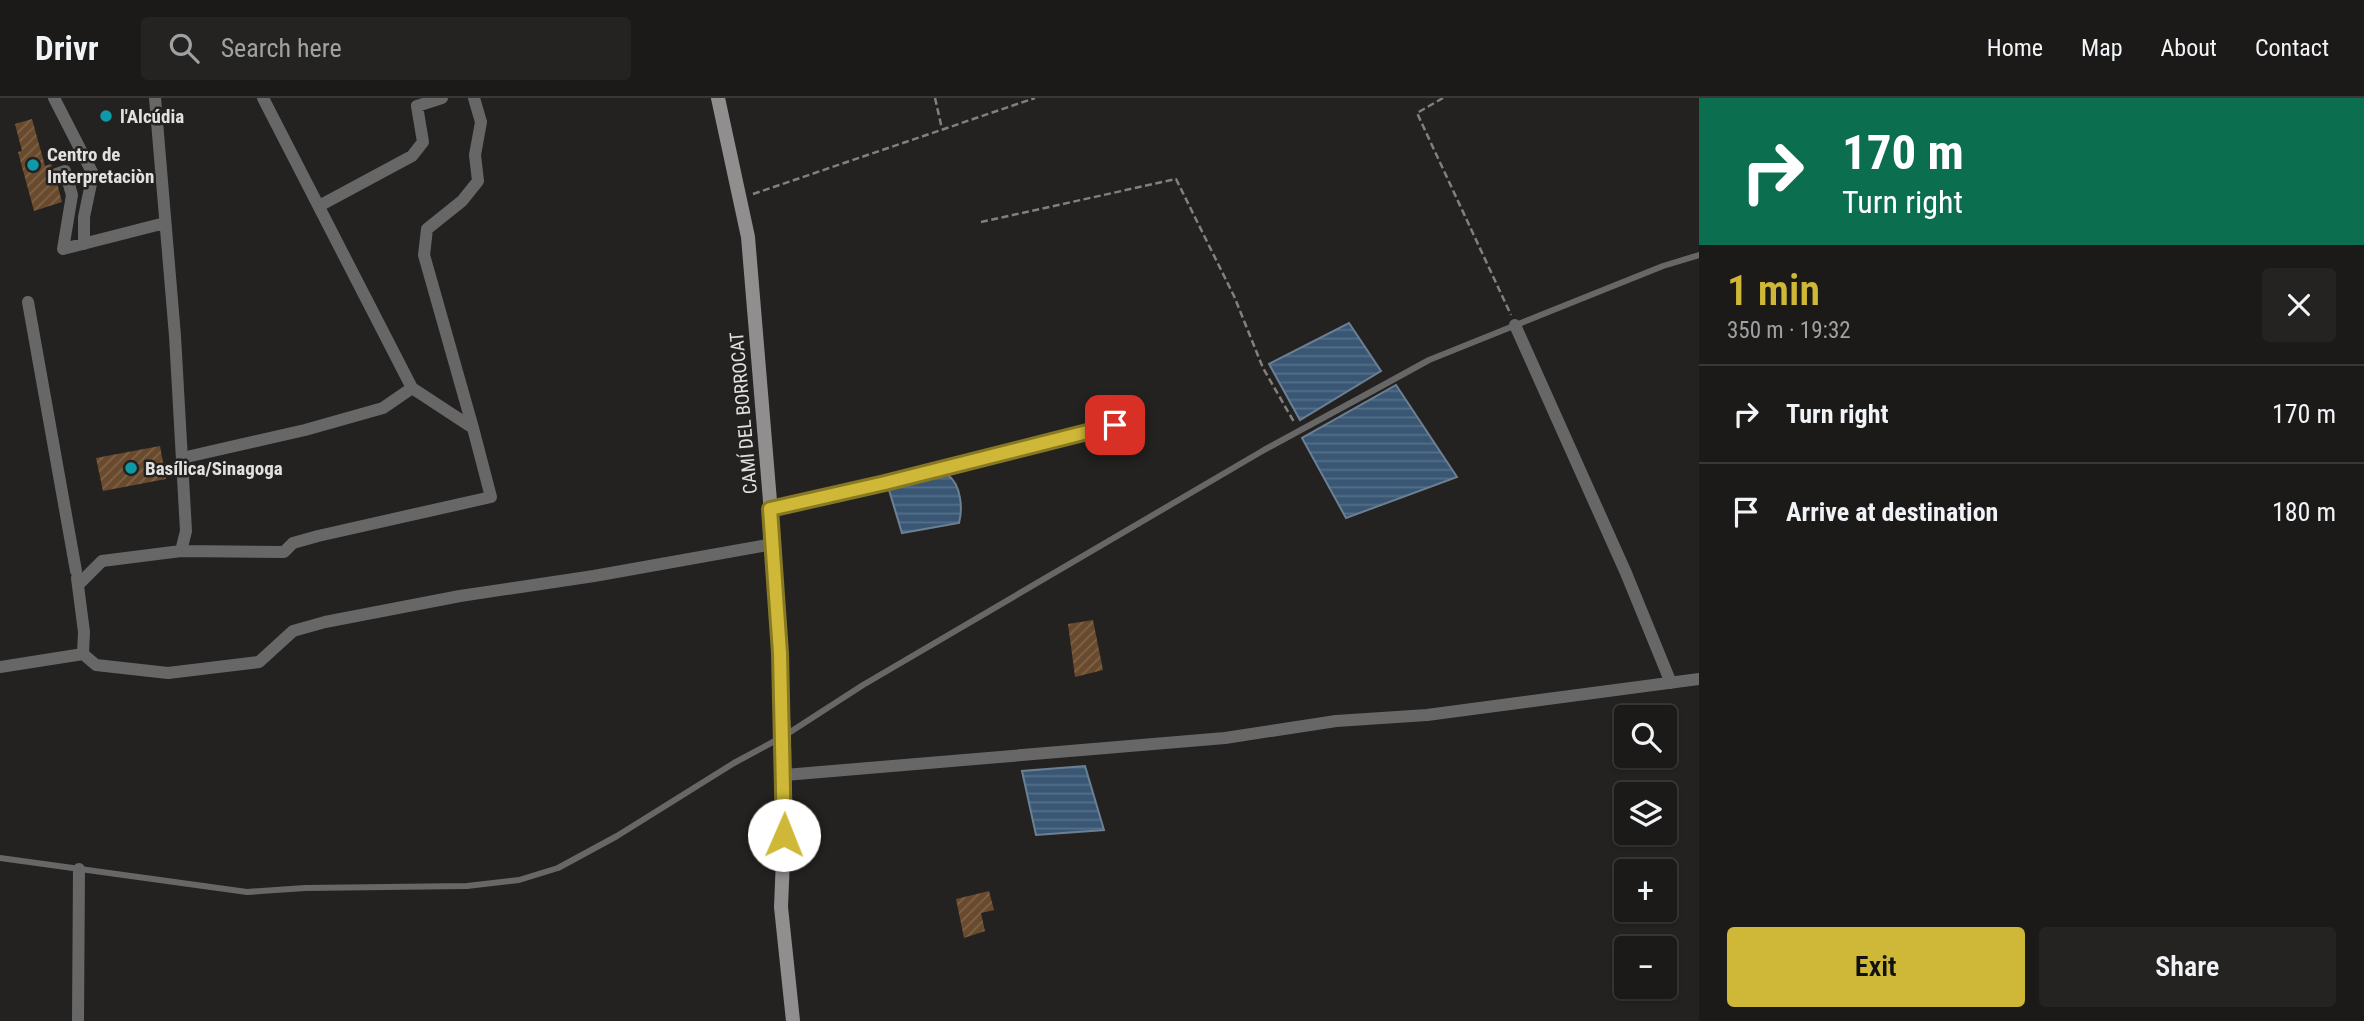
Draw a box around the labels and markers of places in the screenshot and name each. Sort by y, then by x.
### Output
place label: l'Alcúdia [120,105,184,128]
marker: l'Alcúdia [98,108,114,124]
place label: Centro de Interpretaciòn [47,143,154,188]
marker: Centro de Interpretaciòn [25,157,41,173]
pin [1085,395,1145,455]
place label: Basílica/Sinagoga [145,457,283,480]
marker: Basílica/Sinagoga [123,460,139,476]

